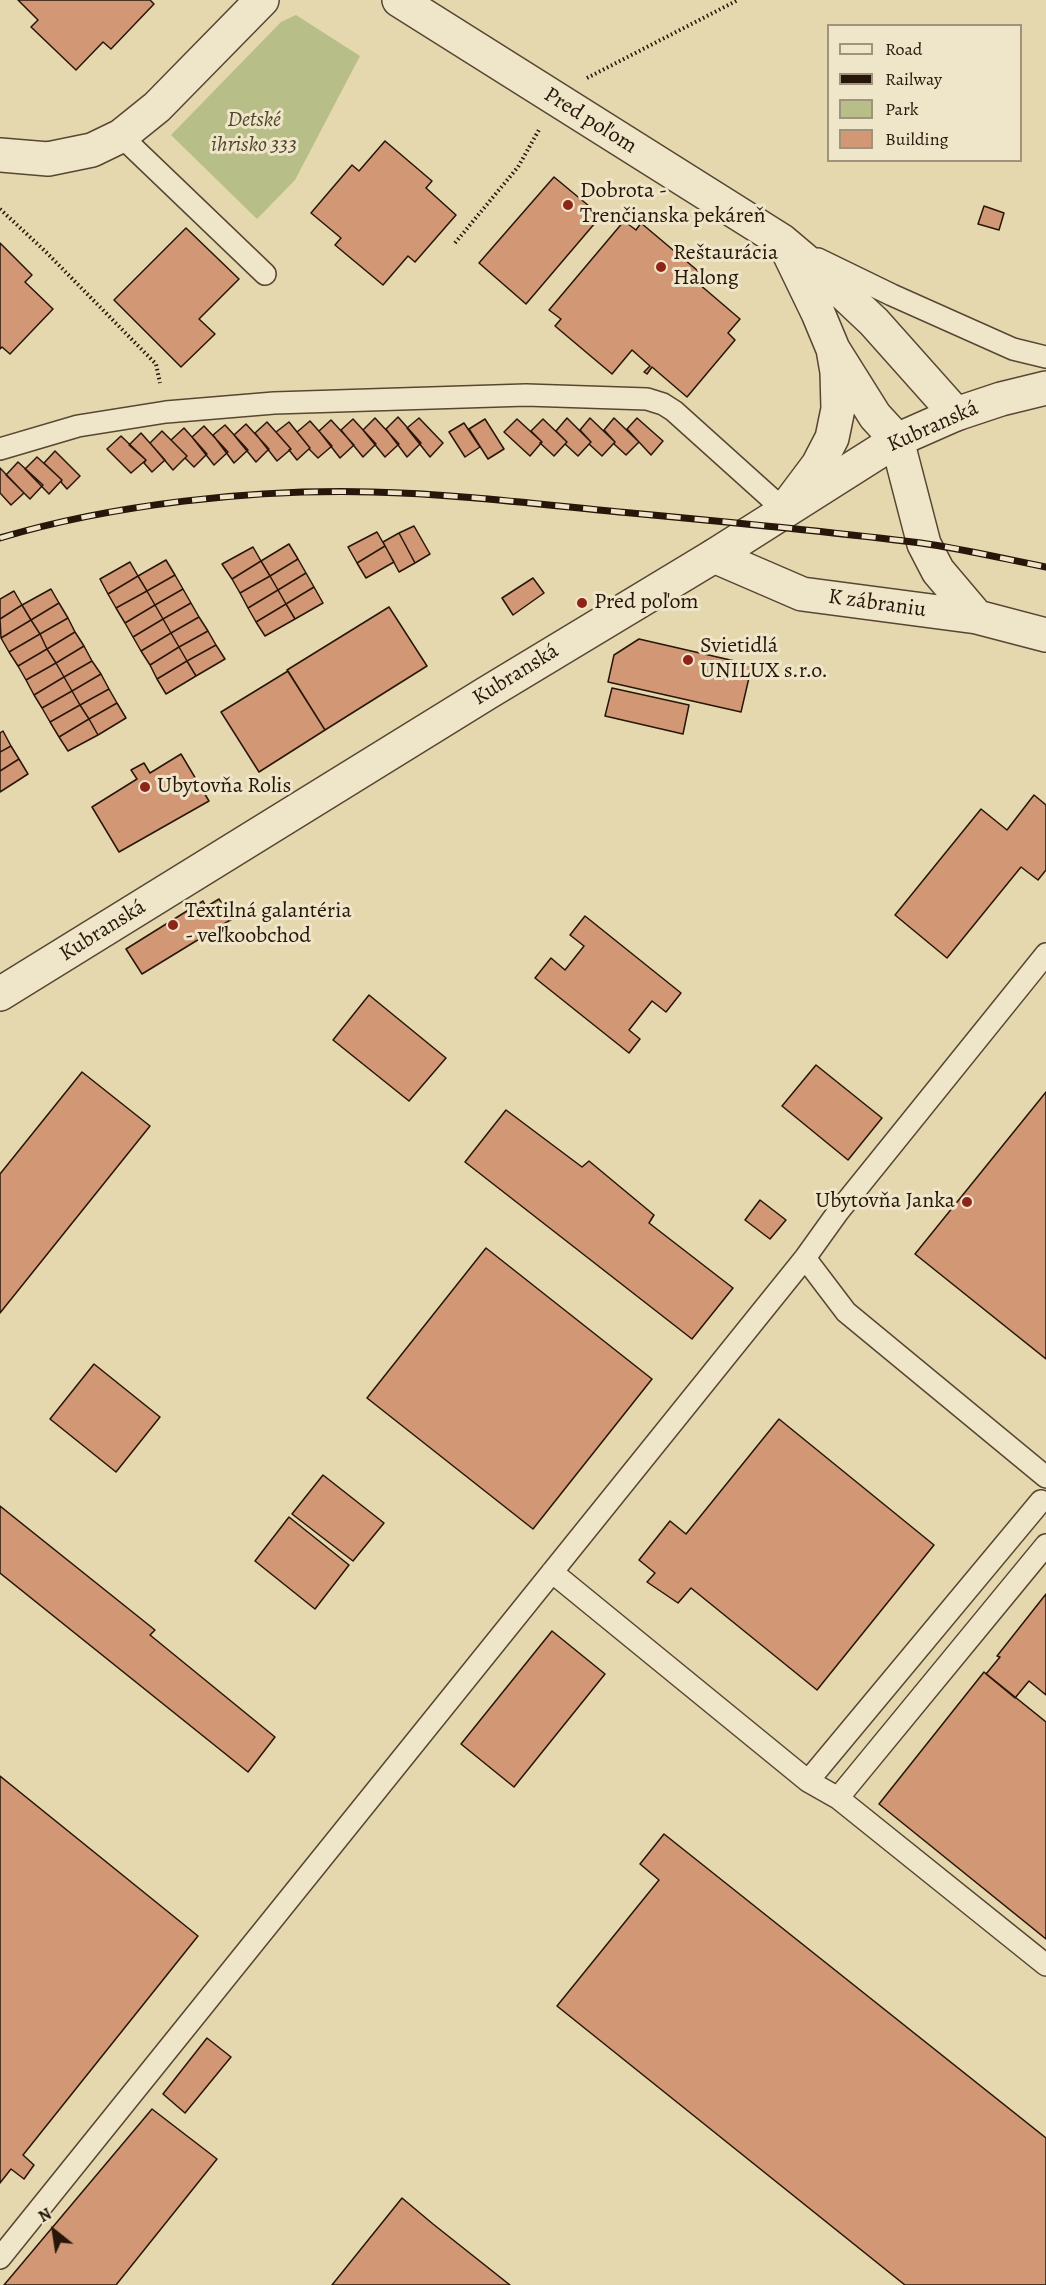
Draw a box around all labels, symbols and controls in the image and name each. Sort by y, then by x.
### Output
legend [827,24,1022,162]
text: Road [885,37,922,61]
text: Railway [885,67,942,91]
street label: Pred poľom [539,82,641,160]
text: Park [885,97,919,121]
park label: Detské ihrisko 333 [211,108,297,160]
text: Building [885,127,949,151]
place label: Dobrota - Trenčianska pekáreň [580,179,766,230]
marker: Dobrota - Trenčianska pekáreň [561,198,575,212]
place label: Reštaurácia Halong [673,241,778,292]
marker: Reštaurácia Halong [654,260,668,274]
street label: Kubranská [884,395,982,459]
street label: K zábraniu [826,584,928,624]
place label: Pred poľom [594,590,699,616]
marker: Pred poľom [575,596,589,610]
place label: Svietidlá UNILUX s.r.o. [700,634,828,686]
street label: Kubranská [468,638,564,712]
marker: Svietidlá UNILUX s.r.o. [681,653,695,667]
place label: Ubytovňa Rolis [157,774,291,800]
marker: Ubytovňa Rolis [138,780,152,794]
street label: Kubranská [55,894,151,968]
place label: Textilná galantéria - veľkoobchod [185,899,352,950]
marker: Textilná galantéria - veľkoobchod [166,918,180,932]
place label: Ubytovňa Janka [815,1189,955,1215]
marker: Ubytovňa Janka [960,1195,974,1209]
north arrow [24,2201,84,2261]
text: N [34,2203,56,2228]

